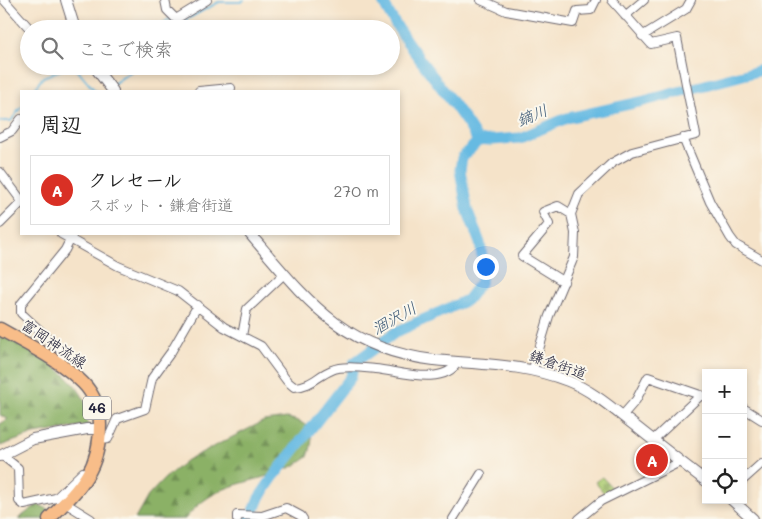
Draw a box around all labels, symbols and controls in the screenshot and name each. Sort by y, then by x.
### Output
search box [20,20,400,75]
icon: search [38,34,66,62]
text: ここで検索 [78,36,173,61]
water label: 鏑川 [513,99,551,130]
text: 周辺 [40,110,82,137]
text: クレセール [88,167,182,192]
text: A [51,180,63,201]
text: 270 m [333,180,379,201]
text: スポット · 鎌倉街道 [88,194,233,215]
your location [473,254,499,280]
water label: 涸沢川 [368,297,420,338]
street label: 富岡神流線 [18,314,91,372]
street label: 鎌倉街道 [527,344,590,384]
map controls [702,369,747,504]
button: + [702,369,747,414]
road number: 46 [83,396,111,419]
button: − [702,414,747,459]
pin: A [636,441,668,479]
button: locate [702,459,747,504]

